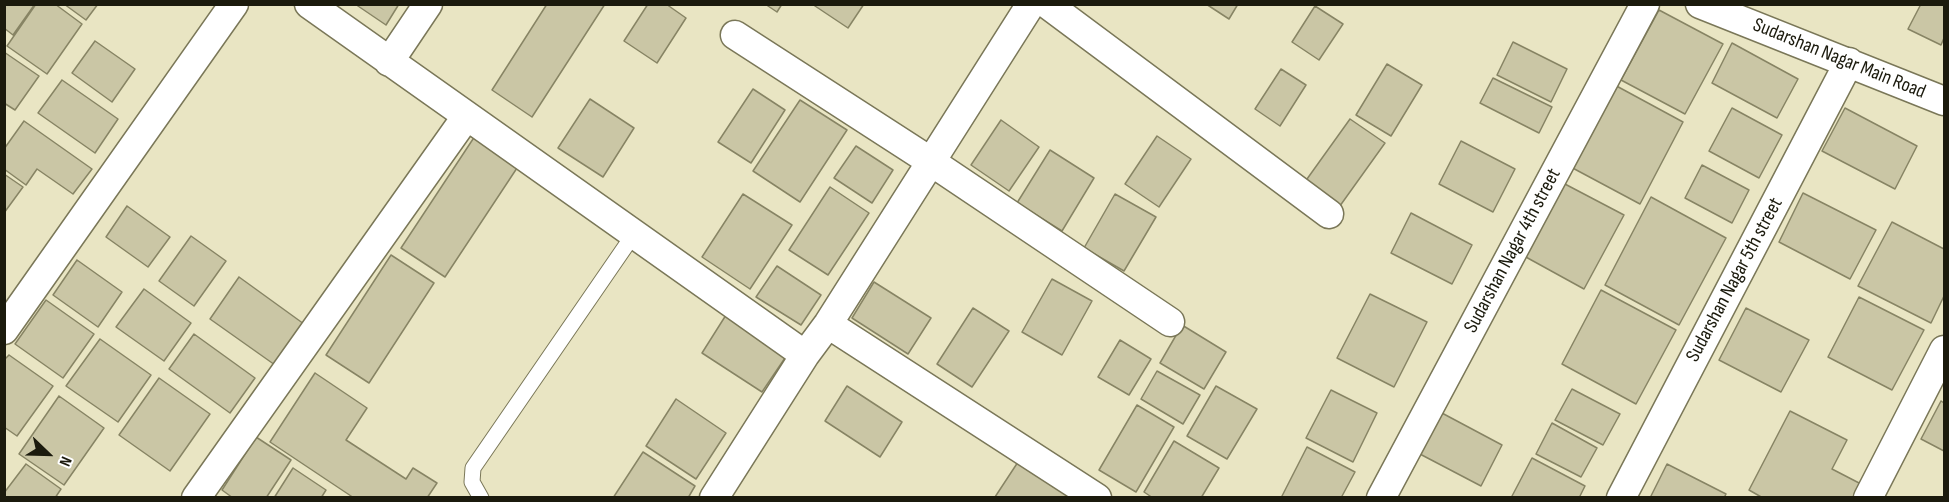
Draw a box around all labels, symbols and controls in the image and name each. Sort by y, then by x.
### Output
street label: Sudarshan Nagar Main Road [1749,13,1929,105]
street label: Sudarshan Nagar 4th street [1459,165,1567,337]
street label: Sudarshan Nagar 5th street [1682,194,1788,366]
north arrow [18,424,78,484]
text: N [55,454,75,469]

